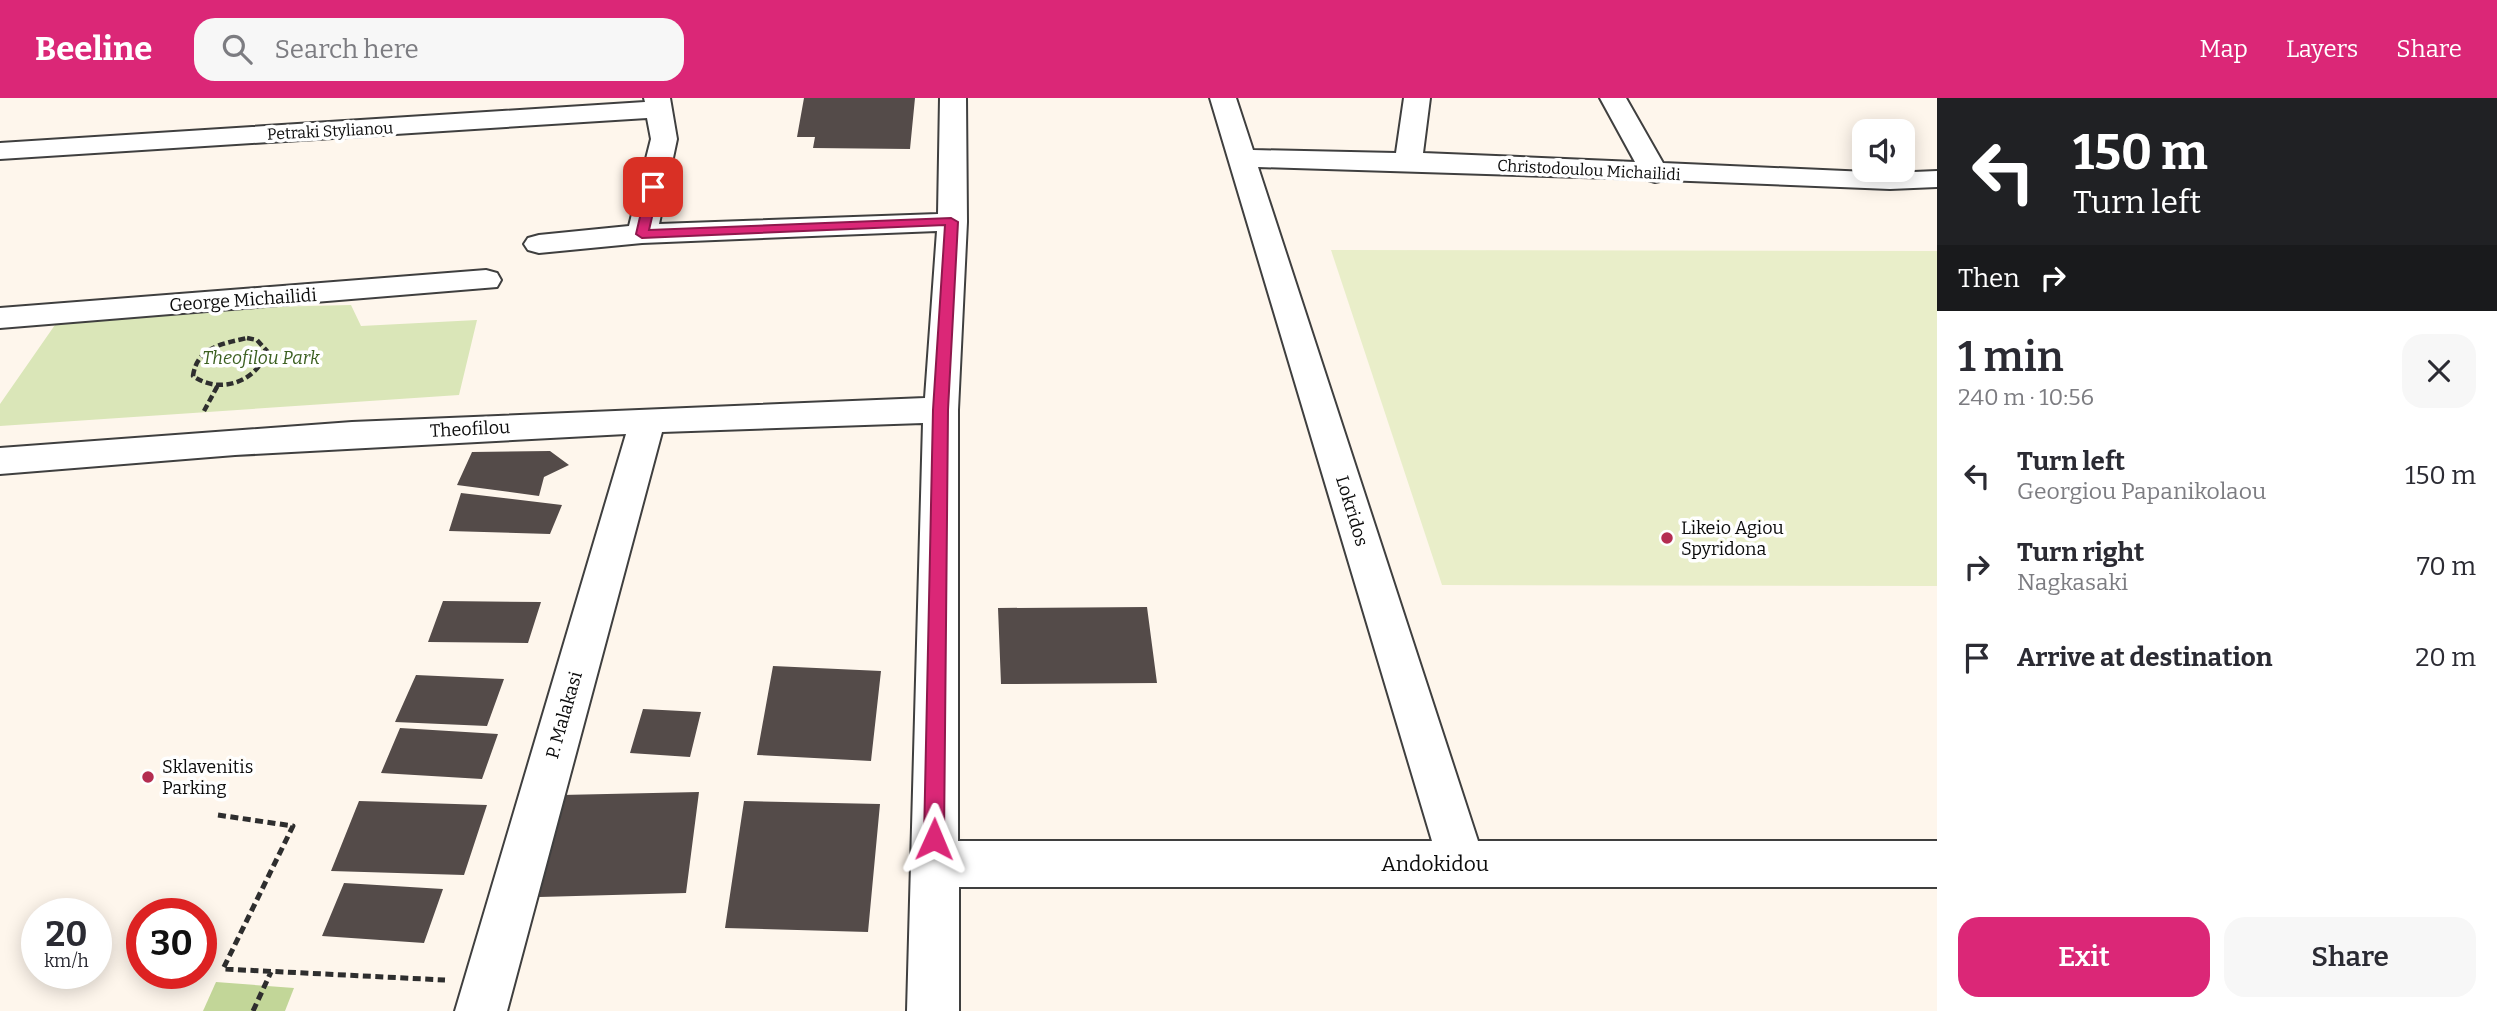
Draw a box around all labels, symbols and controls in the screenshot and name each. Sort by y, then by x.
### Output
search box [194,18,684,81]
text: Beeline [35,29,152,69]
icon: search [218,30,256,68]
text: Search here [274,34,419,65]
text: Map [2200,35,2248,63]
text: Layers [2286,35,2358,63]
text: Share [2396,35,2462,63]
street label: Petraki Stylianou [266,118,394,144]
map controls [1852,119,1915,182]
button: sound [1852,119,1915,182]
text: 150 m [2073,123,2208,182]
icon: left [1958,126,2049,217]
street label: Christodoulou Michailidi [1497,156,1681,184]
pin [623,157,683,217]
icon: arrive [634,168,672,206]
text: Turn left [2073,183,2201,221]
icon: right [2034,259,2072,297]
text: Then [1958,263,2020,294]
street label: George Michailidi [169,284,317,316]
text: 1 min [1958,332,2064,382]
button: close [2402,334,2476,408]
park label: Theofilou Park [202,347,320,369]
text: 240 m · 10:56 [1958,383,2094,411]
street label: Theofilou [429,416,511,442]
text: Turn left [2017,446,2125,477]
icon: left [1958,457,1996,495]
text: 150 m [2405,460,2476,491]
street label: Lokridos [1331,473,1373,549]
text: Georgiou Papanikolaou [2017,477,2266,505]
place label: Likeio Agiou Spyridona [1681,517,1784,560]
marker: Likeio Agiou Spyridona [1659,530,1675,546]
text: Turn right [2017,537,2144,568]
icon: right [1958,548,1996,586]
text: 70 m [2417,551,2476,582]
text: Nagkasaki [2017,568,2128,596]
icon: arrive [1958,639,1996,677]
text: Arrive at destination [2017,642,2272,673]
text: 20 m [2415,642,2476,673]
street label: P. Malakasi [541,669,587,761]
place label: Sklavenitis Parking [162,756,253,799]
marker: Sklavenitis Parking [140,769,156,785]
position arrow [897,802,971,876]
street label: Andokidou [1381,851,1489,877]
speed limit sign: 30 [126,898,217,989]
text: 20 [46,913,87,955]
button: Exit [1958,917,2210,997]
button: Share [2224,917,2476,997]
text: km/h [44,950,89,972]

